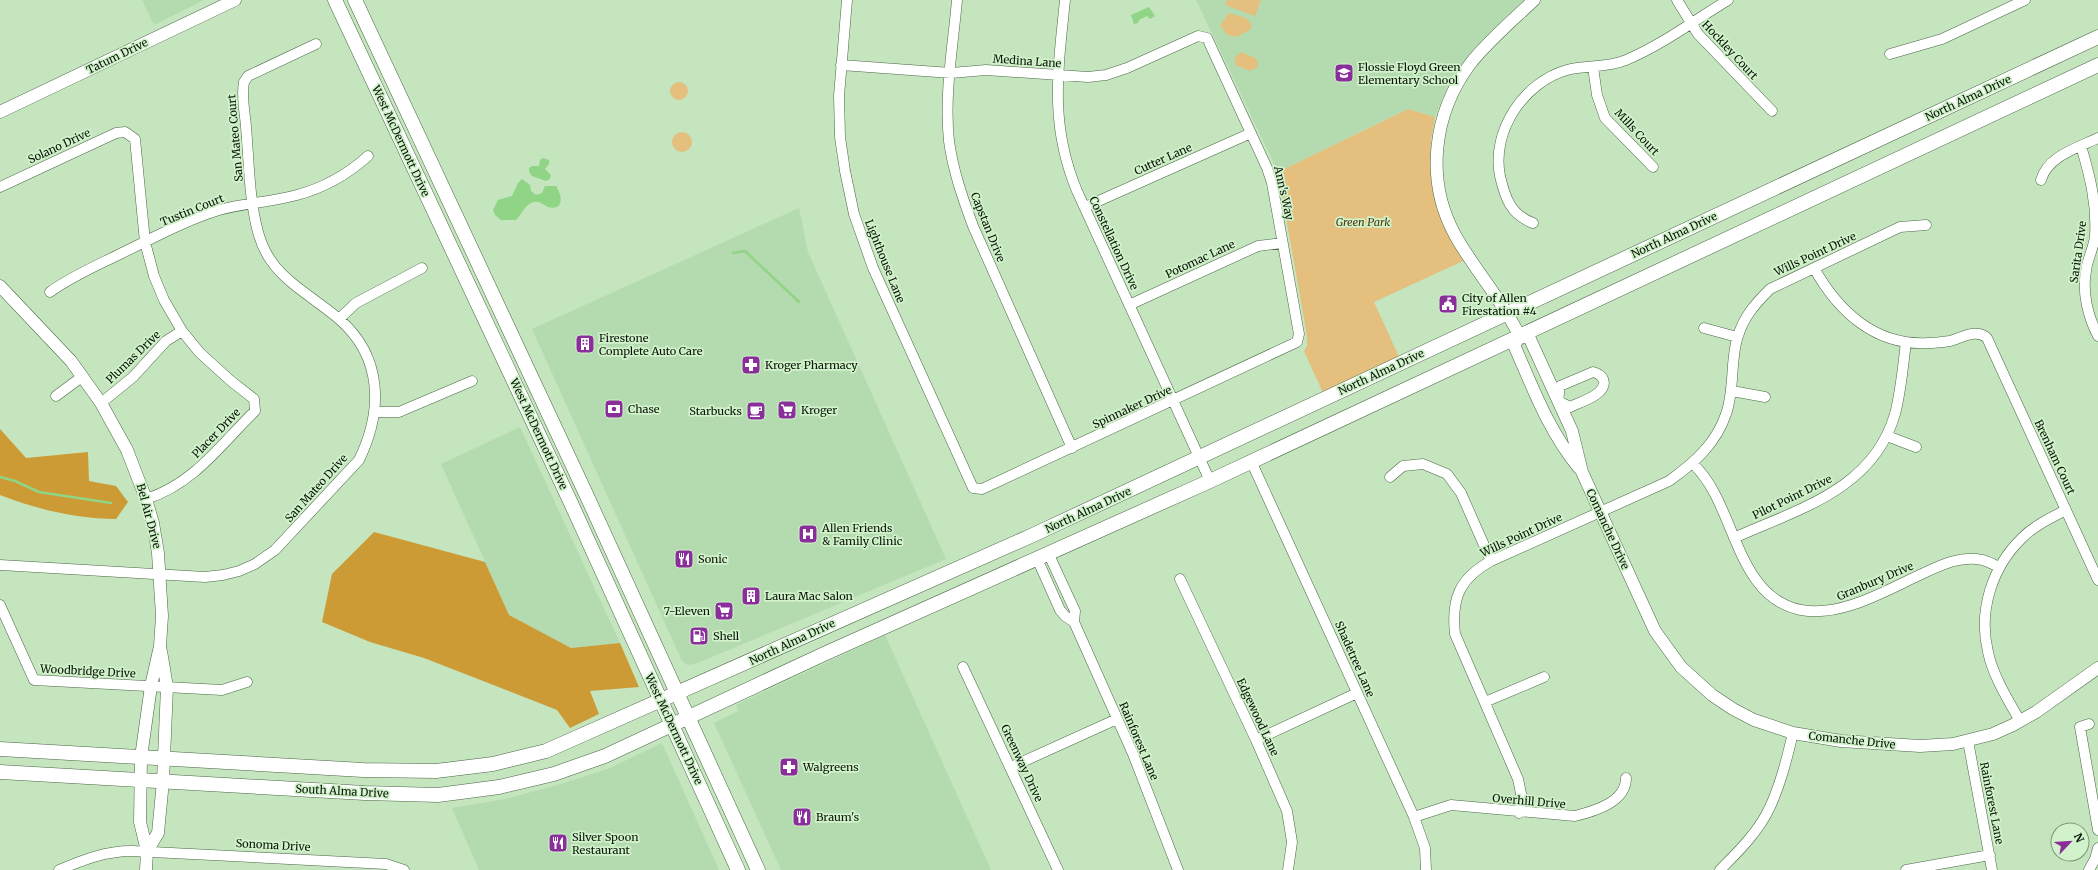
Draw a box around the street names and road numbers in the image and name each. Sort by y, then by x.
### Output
street label: Hockley Court [1699,18,1761,83]
street label: Tatum Drive [84,35,150,77]
street label: Medina Lane [992,52,1062,70]
street label: North Alma Drive [1923,72,2013,124]
street label: West McDermott Drive [369,82,433,199]
street label: San Mateo Court [224,93,246,182]
street label: Mills Court [1612,106,1663,159]
street label: Solano Drive [26,125,93,167]
street label: Cutter Lane [1132,140,1194,178]
street label: Ann's Way [1271,164,1297,222]
street label: Capstan Drive [968,190,1008,264]
street label: Tustin Court [158,191,226,229]
street label: Constellation Drive [1086,194,1142,292]
street label: North Alma Drive [1629,209,1719,261]
street label: Lighthouse Lane [862,217,908,305]
street label: Sarita Drive [2067,220,2089,284]
street label: Wills Point Drive [1771,229,1858,280]
street label: Potomac Lane [1163,237,1237,281]
street label: Plumas Drive [103,327,163,387]
street label: North Alma Drive [1336,346,1426,398]
street label: West McDermott Drive [507,375,571,492]
street label: Spinnaker Drive [1090,382,1174,431]
street label: Placer Drive [189,405,243,461]
street label: Brenham Court [2031,417,2079,497]
street label: San Mateo Drive [282,451,350,525]
street label: Pilot Point Drive [1750,472,1834,522]
street label: Bel Air Drive [134,482,164,550]
street label: North Alma Drive [1043,484,1133,536]
street label: Comanche Drive [1583,487,1633,572]
street label: Wills Point Drive [1477,510,1564,561]
street label: Granbury Drive [1835,558,1916,603]
street label: North Alma Drive [747,616,837,668]
street label: Shadetree Lane [1332,619,1378,699]
street label: Woodbridge Drive [39,661,136,681]
street label: West McDermott Drive [642,670,706,787]
street label: Edgewood Lane [1234,676,1282,758]
street label: Rainforest Lane [1116,700,1162,782]
street label: Greenway Drive [998,722,1046,804]
street label: Comanche Drive [1808,728,1896,752]
street label: Rainforest Lane [1977,761,2007,846]
street label: South Alma Drive [295,782,389,800]
street label: Overhill Drive [1492,791,1566,811]
street label: Sonoma Drive [235,836,311,854]

